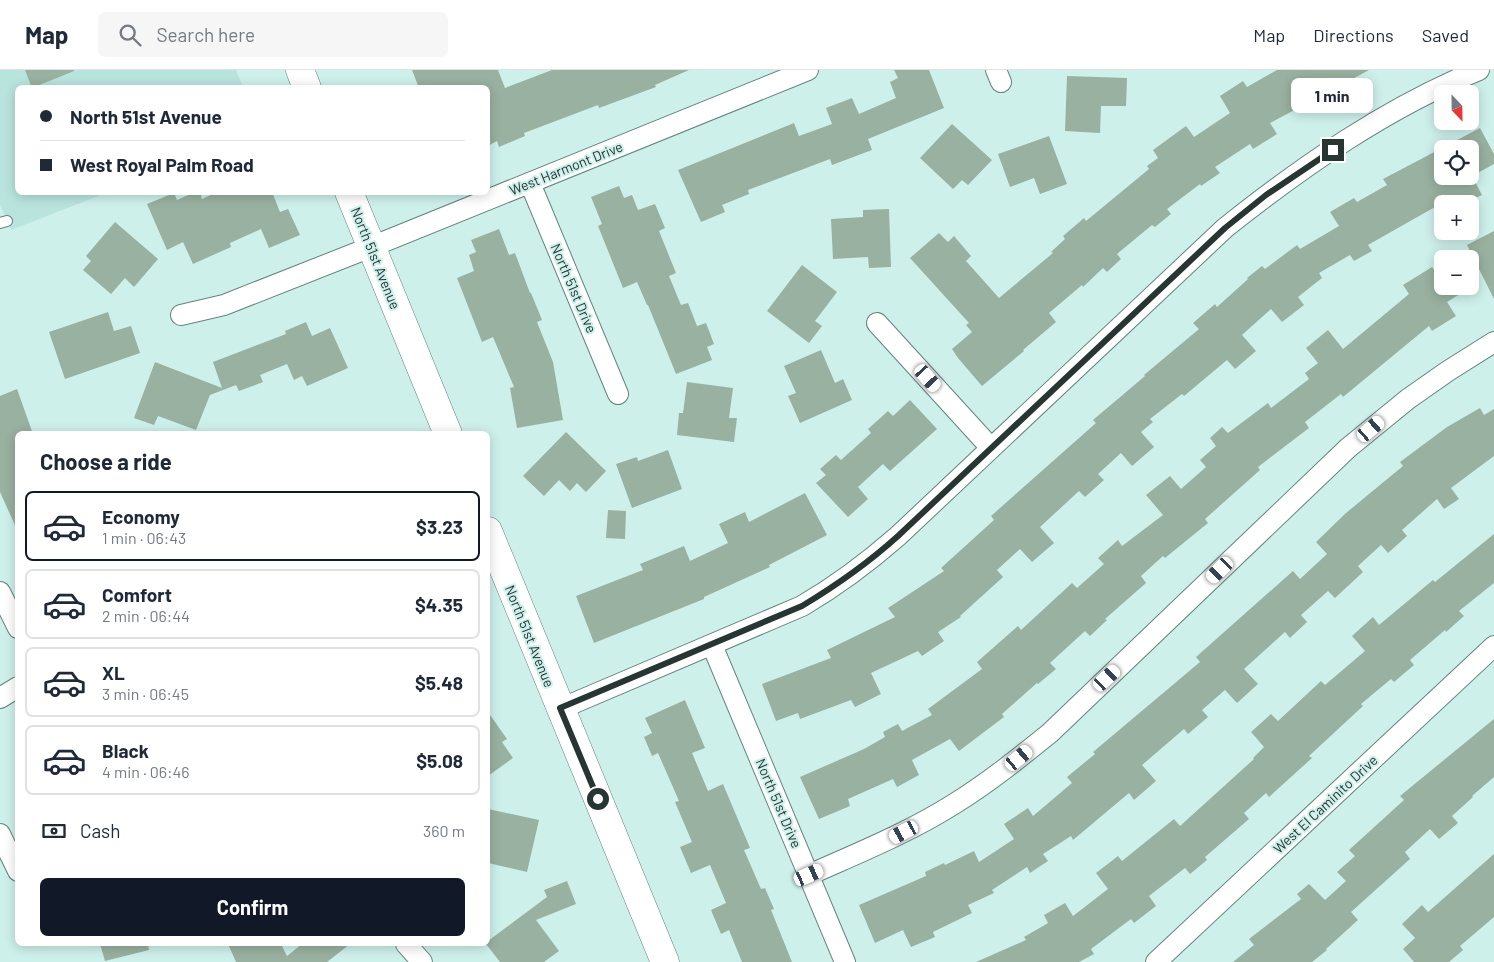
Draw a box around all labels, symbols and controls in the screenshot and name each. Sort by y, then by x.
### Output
search box [98,12,448,57]
text: Map [25,20,68,49]
icon: search [116,21,144,49]
text: Search here [156,23,255,46]
text: Map [1253,24,1285,46]
text: Directions [1313,24,1394,46]
text: Saved [1422,24,1469,46]
callout: 1 min [1292,78,1374,112]
north arrow [1434,85,1479,130]
map controls [1434,85,1479,295]
text: 1 min [1314,86,1350,105]
text: North 51st Avenue [70,105,222,128]
street label: West Harmont Drive [507,138,625,198]
route end [1322,139,1344,161]
button: locate [1434,140,1479,185]
text: West Royal Palm Road [70,153,254,176]
button: + [1434,195,1479,240]
street label: North 51st Avenue [348,204,404,312]
street label: North 51st Drive [548,241,600,335]
button: − [1434,250,1479,295]
car [912,362,943,394]
car [1354,413,1387,445]
text: Choose a ride [40,448,172,474]
icon: car [42,504,87,549]
text: Economy [102,505,180,528]
text: $3.23 [416,515,463,538]
text: 1 min · 06:43 [102,528,186,547]
car [1204,554,1236,586]
icon: car [42,582,87,627]
street label: North 51st Avenue [502,582,558,690]
text: Comfort [102,583,172,606]
text: $4.35 [415,593,463,616]
text: 2 min · 06:44 [102,606,190,625]
icon: car [42,660,87,705]
text: XL [102,661,125,684]
car [1090,662,1123,694]
text: $5.48 [415,671,463,694]
text: 3 min · 06:45 [102,684,189,703]
icon: car [42,738,87,783]
text: Black [102,739,149,762]
car [1002,743,1035,773]
text: $5.08 [416,749,463,772]
street label: West El Caminito Drive [1269,751,1381,857]
street label: North 51st Drive [753,756,805,850]
text: 4 min · 06:46 [102,762,189,781]
route start [587,788,609,810]
icon: cash [40,817,68,845]
car [887,818,920,846]
text: Cash [80,819,121,842]
text: 360 m [423,821,465,840]
car [792,862,825,888]
button: Confirm [40,878,465,936]

